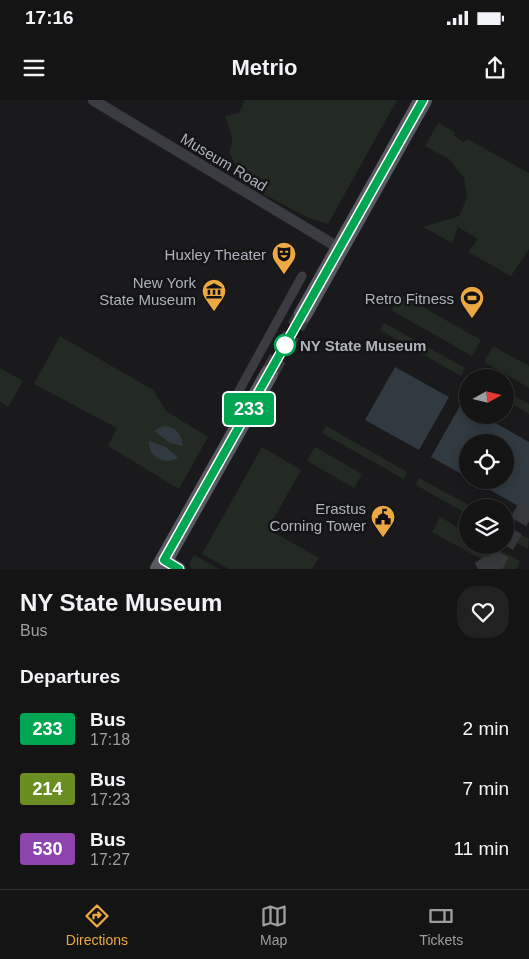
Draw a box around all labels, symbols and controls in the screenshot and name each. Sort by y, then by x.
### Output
text: 17:16 [25,7,74,28]
icon: menu [20,54,48,82]
icon: share [481,54,509,82]
text: Metrio [232,55,298,80]
street label: Museum Road [178,130,270,194]
theatre icon: Huxley Theater [271,241,297,275]
place label: Huxley Theater [165,246,266,263]
place label: New York State Museum [99,274,196,308]
museum icon: New York State Museum [201,278,227,312]
sports icon: Retro Fitness [459,285,485,319]
place label: Retro Fitness [365,290,454,307]
marker: NY State Museum [274,334,296,356]
place label: NY State Museum [300,337,426,354]
north arrow [459,369,514,424]
map controls [459,369,514,554]
line badge: 233 [220,393,278,425]
text: 233 [234,399,264,419]
button: locate [459,434,514,489]
button: layers [459,499,514,554]
place label: Erastus Corning Tower [270,500,366,534]
public building icon: Erastus Corning Tower [370,504,396,538]
button: heart [457,586,509,638]
text: NY State Museum [20,589,222,616]
text: Bus [20,622,48,639]
text: Departures [20,666,120,687]
text: Bus [90,709,126,730]
text: 2 min [463,718,509,739]
text: 233 [32,719,63,739]
text: 17:18 [90,731,130,748]
text: Bus [90,769,126,790]
text: 7 min [463,778,509,799]
text: 214 [32,779,63,799]
text: 17:23 [90,791,130,808]
text: Bus [90,829,126,850]
text: 11 min [453,838,509,859]
text: 530 [32,839,63,859]
text: 17:27 [90,851,130,868]
tab: Directions [66,902,128,948]
tab: Map [260,902,288,948]
tab: Tickets [419,902,463,948]

